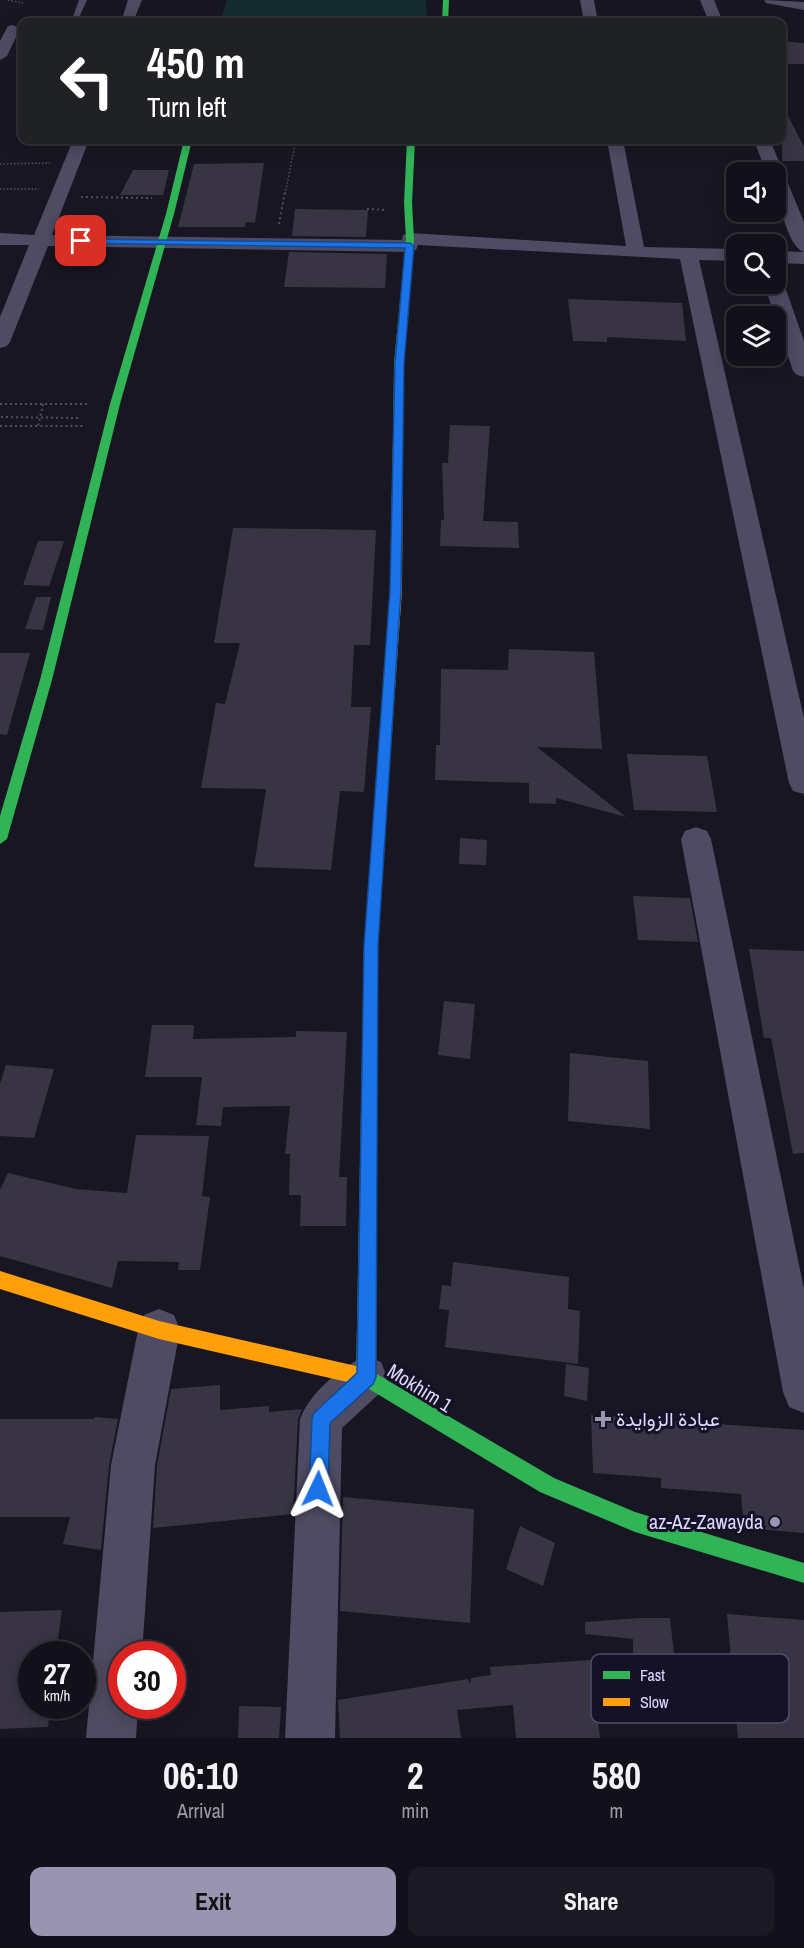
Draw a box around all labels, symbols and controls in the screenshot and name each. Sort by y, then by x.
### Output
text: 450 m [147,35,245,91]
icon: left [48,42,126,120]
text: Turn left [147,89,226,125]
map controls [726,162,786,366]
button: sound [726,162,786,222]
pin [55,215,106,266]
icon: arrive [64,224,97,257]
button: search [726,234,786,294]
button: layers [726,306,786,366]
street label: Mokhim 1 [383,1357,458,1418]
place label: عيادة الزوايدة [616,1405,720,1432]
marker: عيادة الزوايدة [594,1410,612,1428]
position arrow [286,1457,350,1521]
place label: az-Az-Zawayda [649,1508,763,1535]
marker: az-Az-Zawayda [768,1515,782,1529]
speed limit sign: 30 [108,1641,186,1719]
text: 27 [43,1653,71,1693]
legend [591,1654,789,1723]
text: Fast [640,1664,665,1686]
text: km/h [44,1685,70,1706]
text: Slow [640,1691,669,1713]
text: 06:10 [163,1752,238,1800]
text: 2 [407,1752,423,1800]
text: 580 [592,1752,641,1800]
text: Arrival [177,1797,224,1824]
text: min [401,1797,429,1824]
text: m [610,1797,623,1824]
button: Exit [30,1867,396,1936]
button: Share [408,1867,774,1936]

